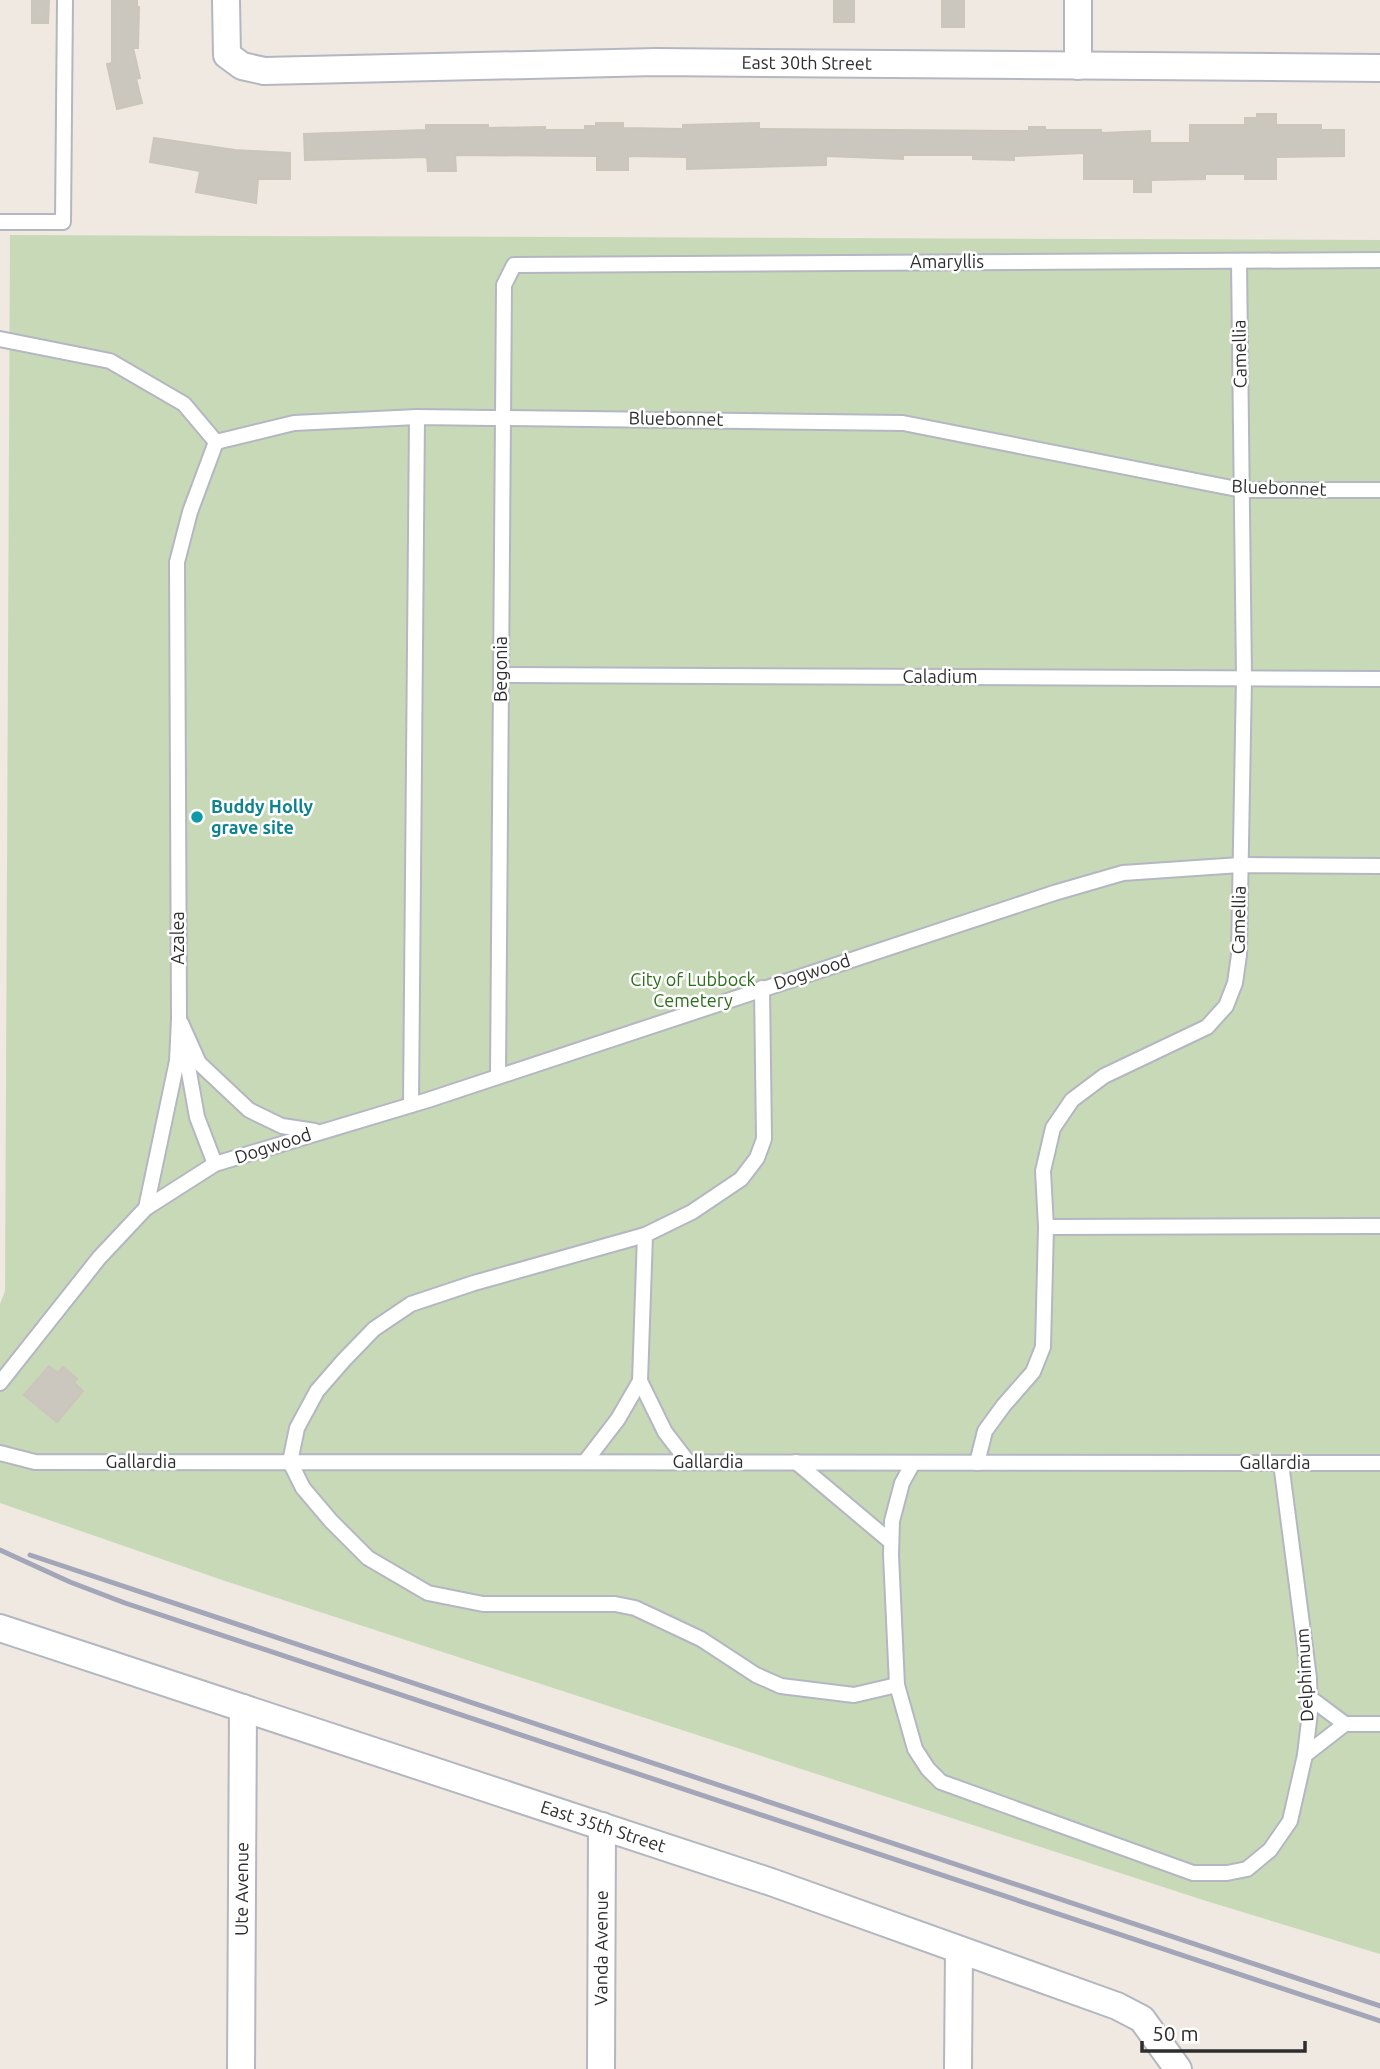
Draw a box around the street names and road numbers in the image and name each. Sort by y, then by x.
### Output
street label: East 30th Street [741,52,872,73]
street label: Amaryllis [910,251,984,271]
street label: Camellia [1228,319,1250,389]
street label: Bluebonnet [628,407,724,429]
street label: Bluebonnet [1231,475,1327,499]
street label: Begonia [490,636,510,702]
street label: Caladium [902,666,978,686]
street label: Camellia [1227,885,1249,955]
street label: Azalea [167,911,187,965]
street label: Dogwood [771,949,852,993]
street label: Dogwood [232,1123,313,1167]
street label: Gallardia [106,1451,176,1471]
street label: Gallardia [673,1451,743,1471]
street label: Gallardia [1240,1452,1310,1472]
street label: Delphimum [1292,1628,1316,1722]
street label: East 35th Street [538,1796,669,1856]
street label: Ute Avenue [231,1842,251,1936]
street label: Vanda Avenue [590,1890,611,2006]

